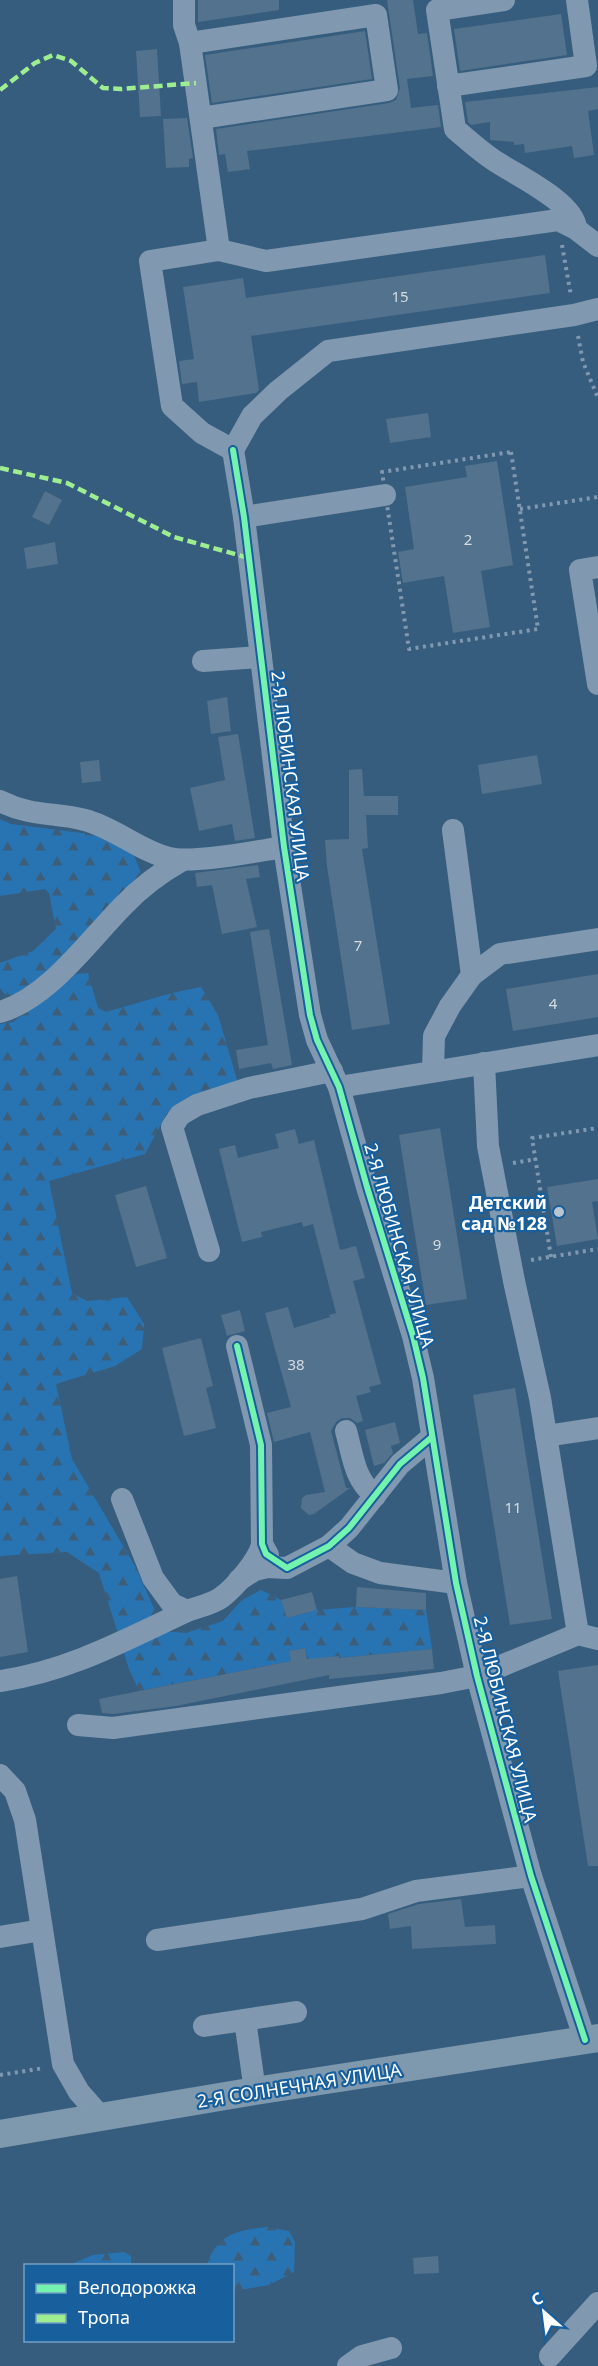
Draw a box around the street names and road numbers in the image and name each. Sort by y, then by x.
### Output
street label: 2-Я ЛЮБИНСКАЯ УЛИЦА [266,669,316,883]
street label: 2-Я ЛЮБИНСКАЯ УЛИЦА [359,1140,441,1351]
street label: 2-Я ЛЮБИНСКАЯ УЛИЦА [469,1613,543,1825]
street label: 2-Я СОЛНЕЧНАЯ УЛИЦА [195,2057,403,2113]

